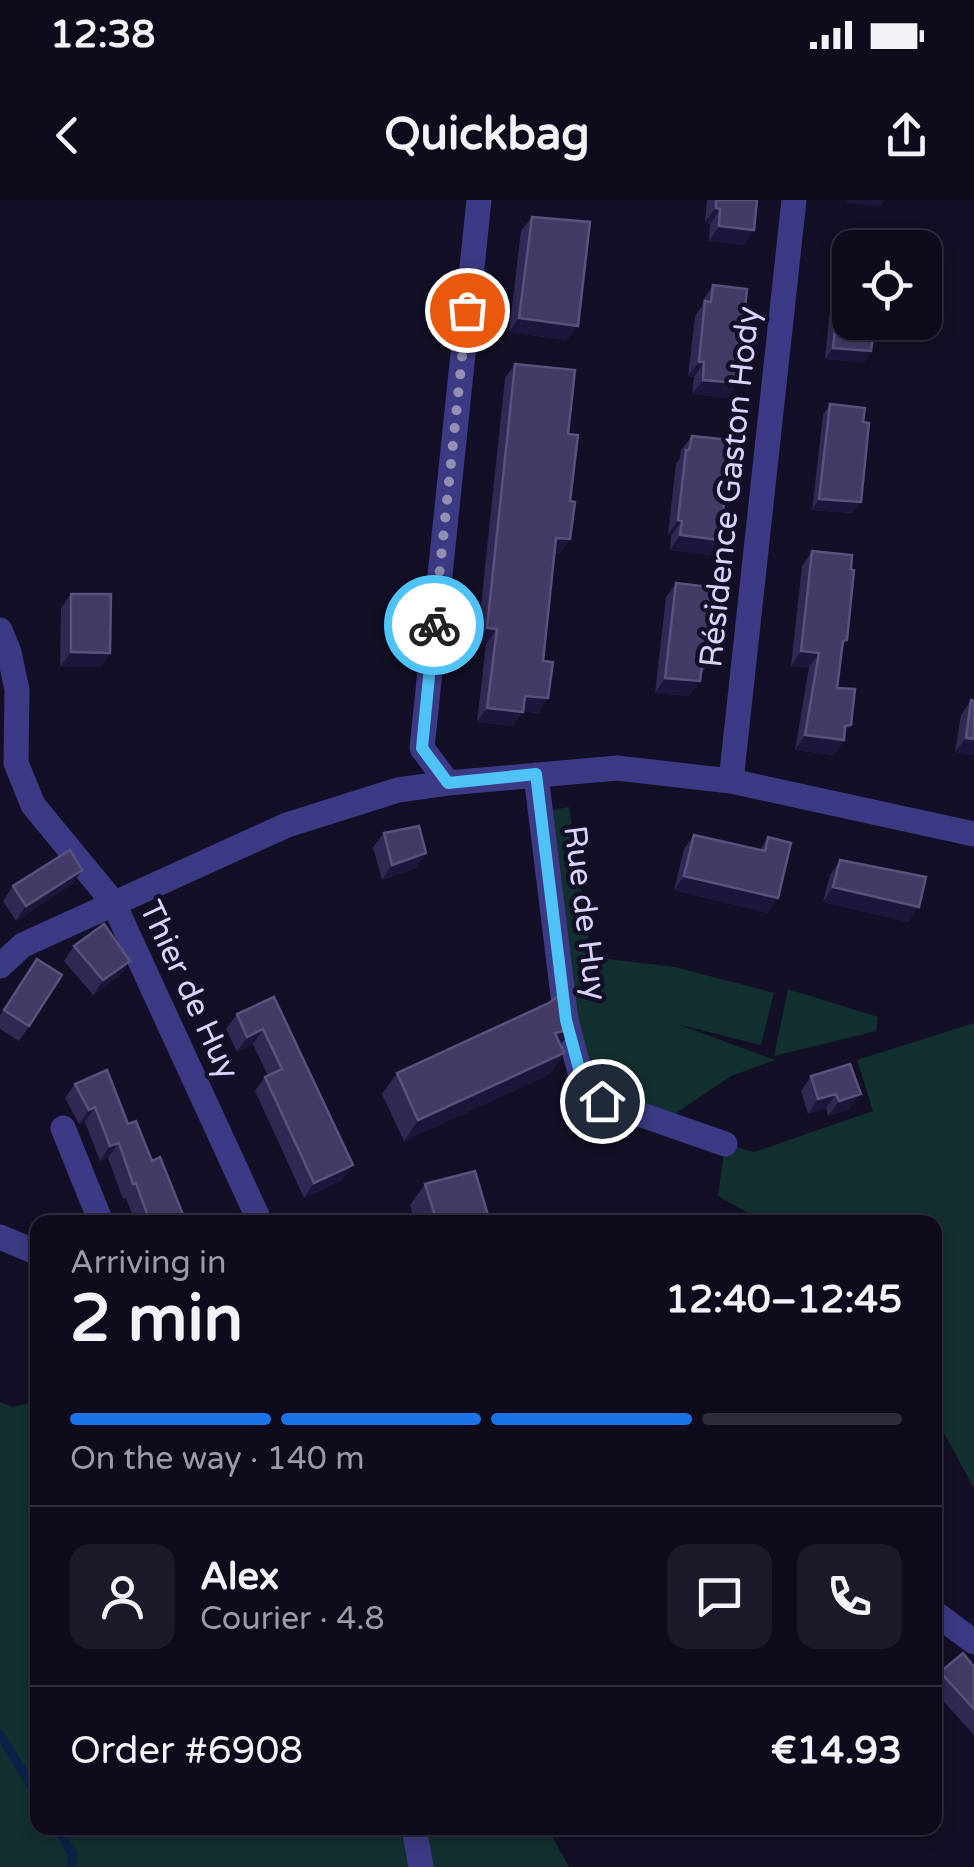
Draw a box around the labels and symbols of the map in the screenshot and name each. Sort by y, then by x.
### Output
pin [425,268,510,353]
street label: Résidence Gaston Hody [692,305,768,669]
courier [384,575,484,675]
street label: Rue de Huy [555,823,615,1003]
street label: Thier de Huy [131,895,247,1085]
pin [560,1059,645,1144]

